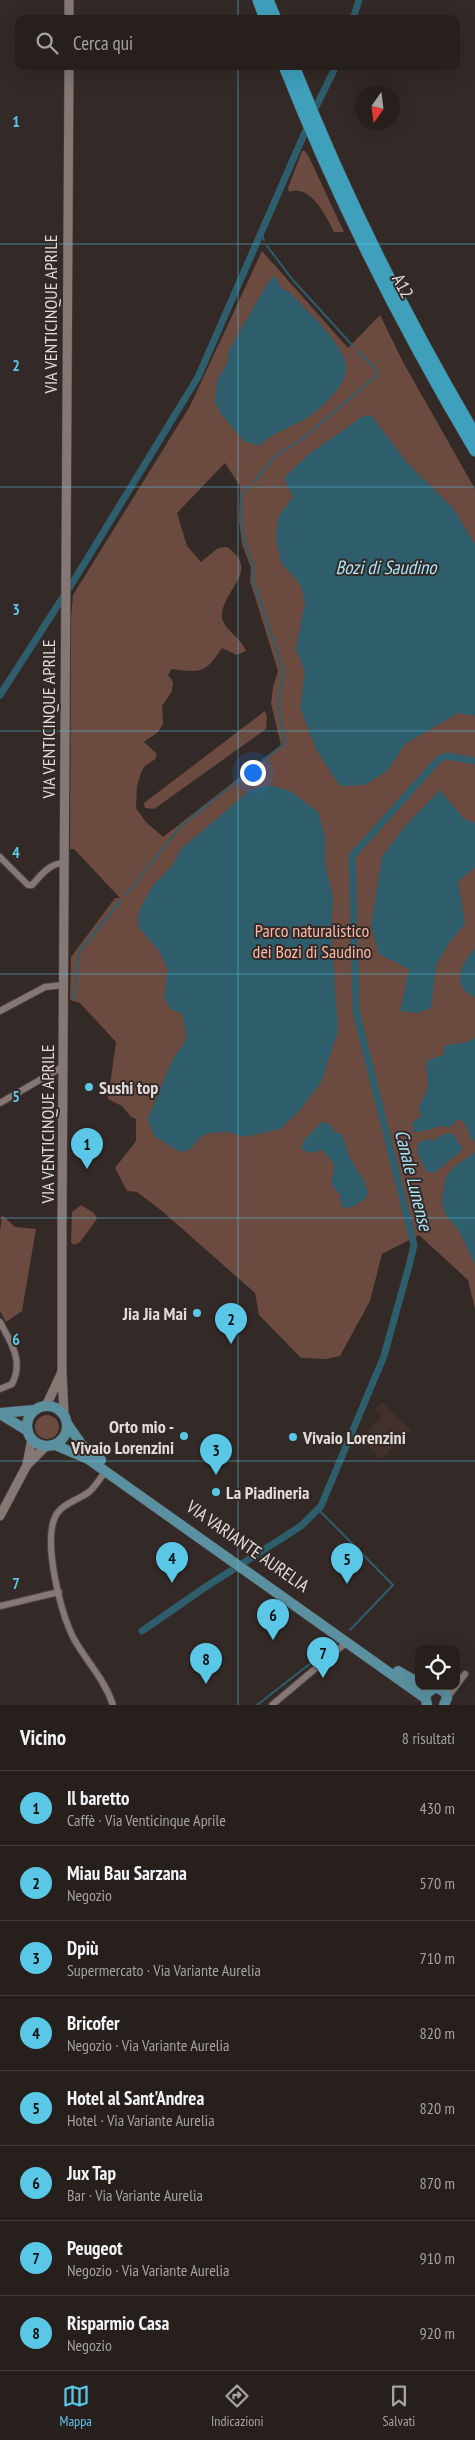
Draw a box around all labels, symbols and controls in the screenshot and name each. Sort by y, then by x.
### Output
search box [15,15,460,70]
icon: search [33,29,61,57]
text: Cerca qui [73,31,133,55]
north arrow [355,85,400,130]
text: 1 [12,111,20,131]
street label: VIA VENTICINQUE APRILE [39,235,62,394]
street label: A12 [387,270,419,302]
text: 2 [12,355,20,375]
water label: Bozi di Saudino [335,555,438,579]
text: 3 [12,599,20,619]
street label: VIA VENTICINQUE APRILE [37,640,60,799]
your location [240,760,266,786]
text: 4 [12,842,20,862]
park label: Parco naturalistico dei Bozi di Saudino [253,919,372,963]
street label: VIA VENTICINQUE APRILE [36,1045,59,1204]
place label: Sushi top [99,1076,158,1099]
marker: Sushi top [83,1081,95,1093]
text: 5 [12,1086,20,1106]
water label: Canale Lunense [390,1127,438,1234]
pin: 1 [71,1128,103,1169]
place label: Jia Jia Mai [122,1302,187,1325]
pin: 2 [215,1303,247,1344]
marker: Jia Jia Mai [191,1307,203,1319]
text: 6 [12,1329,20,1349]
place label: Orto mio - Vivaio Lorenzini [70,1415,174,1459]
place label: Vivaio Lorenzini [302,1426,406,1449]
marker: Orto mio - Vivaio Lorenzini [178,1430,190,1442]
marker: Vivaio Lorenzini [287,1431,299,1443]
pin: 3 [200,1434,232,1475]
place label: La Piadineria [226,1481,309,1504]
marker: La Piadineria [210,1486,222,1498]
street label: VIA VARIANTE AURELIA [181,1495,314,1597]
pin: 4 [156,1542,188,1583]
pin: 5 [331,1543,363,1584]
text: 7 [12,1573,20,1593]
pin: 6 [257,1599,289,1640]
pin: 7 [307,1637,339,1678]
pin: 8 [190,1643,222,1684]
map controls [415,1645,460,1690]
button: locate [415,1645,460,1690]
text: Vicino [20,1724,66,1751]
text: 8 risultati [402,1728,455,1748]
text: Il baretto [67,1786,129,1810]
text: 1 [32,1798,40,1818]
text: 430 m [420,1798,455,1818]
text: Caffè · Via Venticinque Aprile [67,1810,226,1830]
text: Miau Bau Sarzana [67,1861,187,1885]
text: 2 [32,1873,40,1893]
text: 570 m [420,1873,455,1893]
text: Negozio [67,1885,112,1905]
text: Dpiù [67,1936,98,1960]
text: 3 [32,1948,40,1968]
text: 710 m [420,1948,455,1968]
text: Supermercato · Via Variante Aurelia [67,1960,261,1980]
text: Bricofer [67,2011,120,2035]
text: 4 [32,2023,40,2043]
text: 820 m [420,2023,455,2043]
text: Negozio · Via Variante Aurelia [67,2035,229,2055]
text: Hotel al Sant'Andrea [67,2086,204,2110]
text: 5 [32,2098,40,2118]
text: 820 m [420,2098,455,2118]
text: Hotel · Via Variante Aurelia [67,2110,215,2130]
text: Jux Tap [67,2161,116,2185]
text: 6 [32,2173,40,2193]
text: 870 m [420,2173,455,2193]
text: Bar · Via Variante Aurelia [67,2185,203,2205]
text: Peugeot [67,2236,123,2260]
text: 7 [32,2248,40,2268]
text: 910 m [420,2248,455,2268]
text: Negozio · Via Variante Aurelia [67,2260,229,2280]
text: Risparmio Casa [67,2311,169,2335]
text: 8 [32,2323,40,2343]
text: 920 m [420,2323,455,2343]
text: Negozio [67,2335,112,2355]
tab: Mappa [60,2382,92,2430]
tab: Indicazioni [211,2382,263,2430]
tab: Salvati [383,2382,415,2430]

